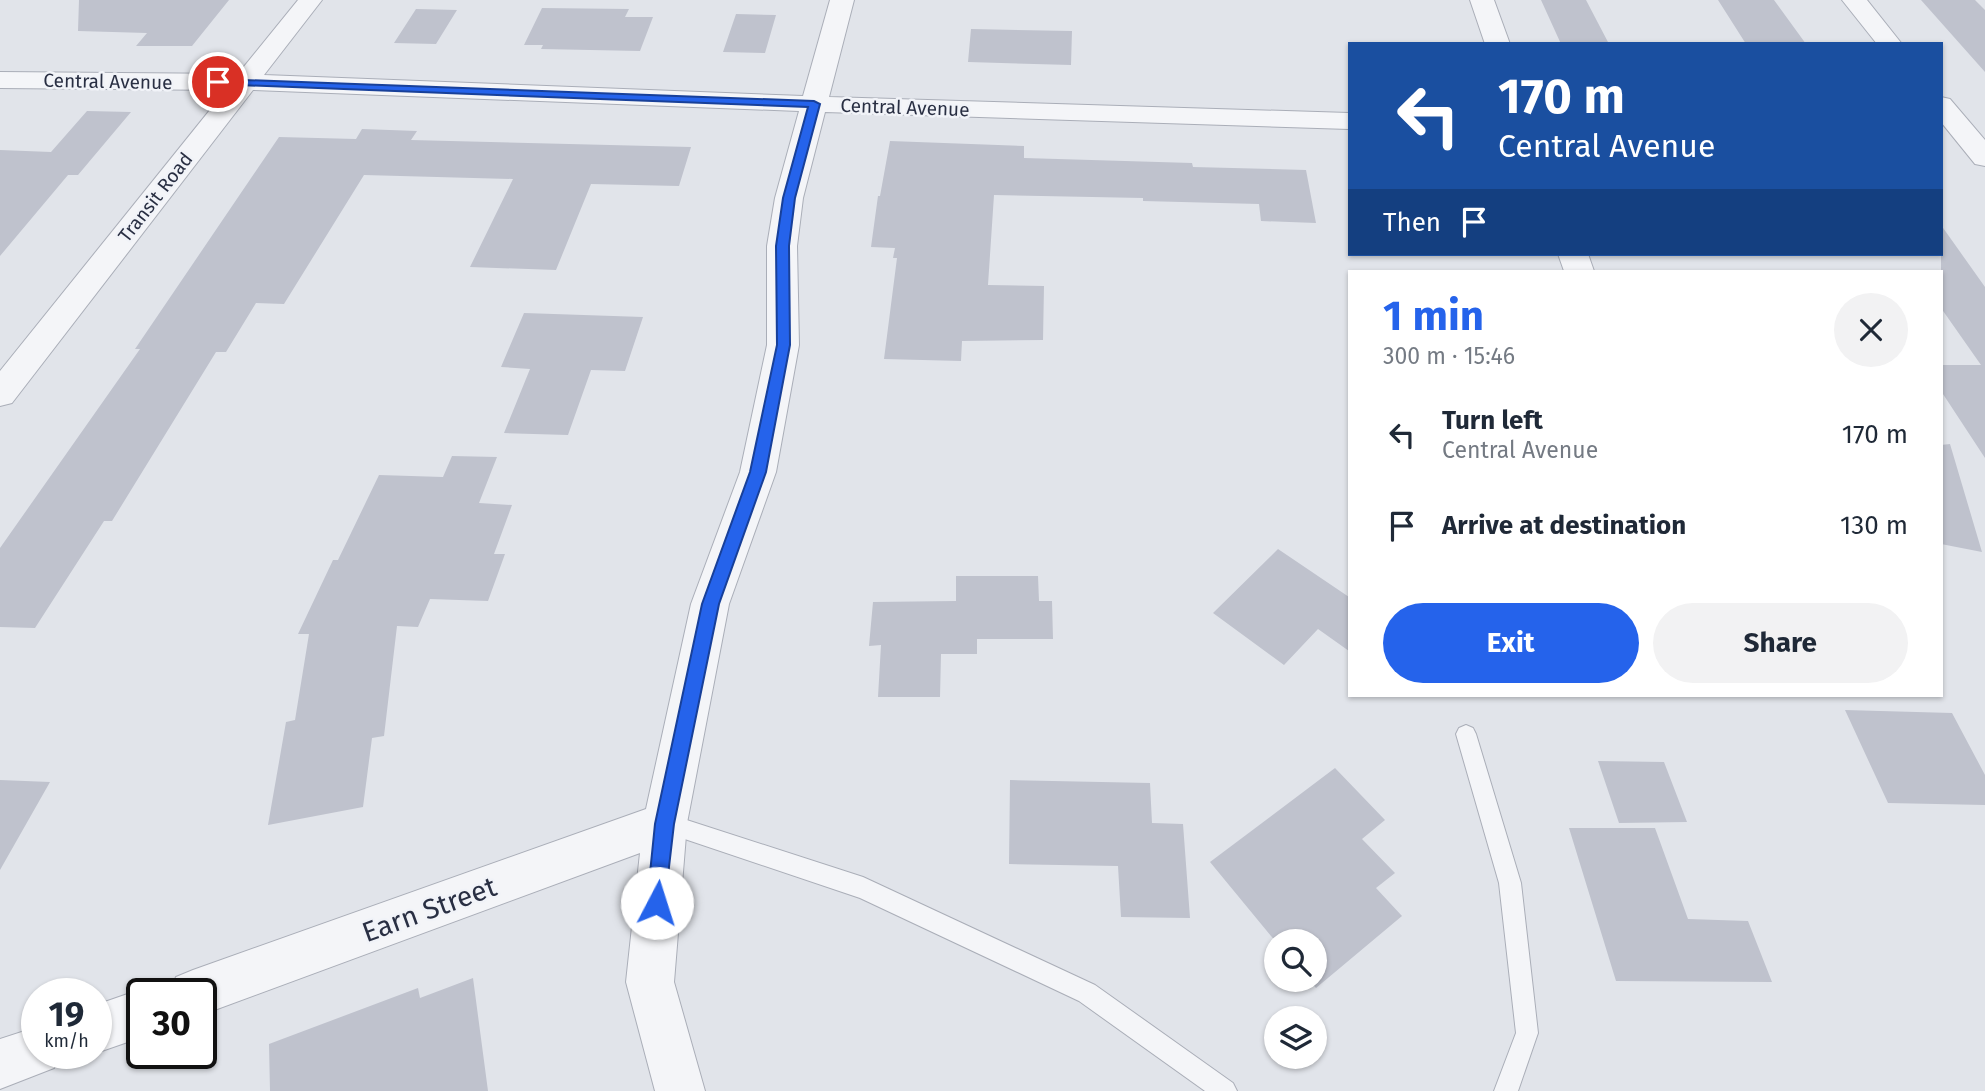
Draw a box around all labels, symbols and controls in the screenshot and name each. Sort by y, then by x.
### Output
pin [188,52,248,112]
icon: arrive [199,63,237,101]
text: 170 m [1498,67,1625,126]
street label: Central Avenue [43,69,173,94]
icon: left [1383,70,1474,161]
street label: Central Avenue [840,94,970,121]
text: Central Avenue [1498,127,1715,165]
street label: Transit Road [113,148,197,247]
icon: arrive [1455,203,1493,241]
text: Then [1383,207,1441,238]
text: 1 min [1383,291,1484,341]
button: close [1834,293,1908,367]
text: 300 m · 15:46 [1383,342,1515,370]
text: Turn left [1442,405,1543,436]
icon: left [1383,416,1421,454]
text: 170 m [1842,419,1908,450]
text: Central Avenue [1442,436,1598,464]
icon: arrive [1383,507,1421,545]
text: Arrive at destination [1442,510,1686,541]
text: 130 m [1840,510,1908,541]
button: Exit [1383,603,1639,683]
button: Share [1653,603,1908,683]
position arrow [620,866,694,940]
street label: Earn Street [358,870,502,949]
map controls [1264,929,1327,1069]
button: search [1264,929,1327,992]
speed limit sign: 30 [126,978,217,1069]
text: 19 [49,993,84,1035]
button: layers [1264,1006,1327,1069]
text: km/h [44,1030,89,1052]

